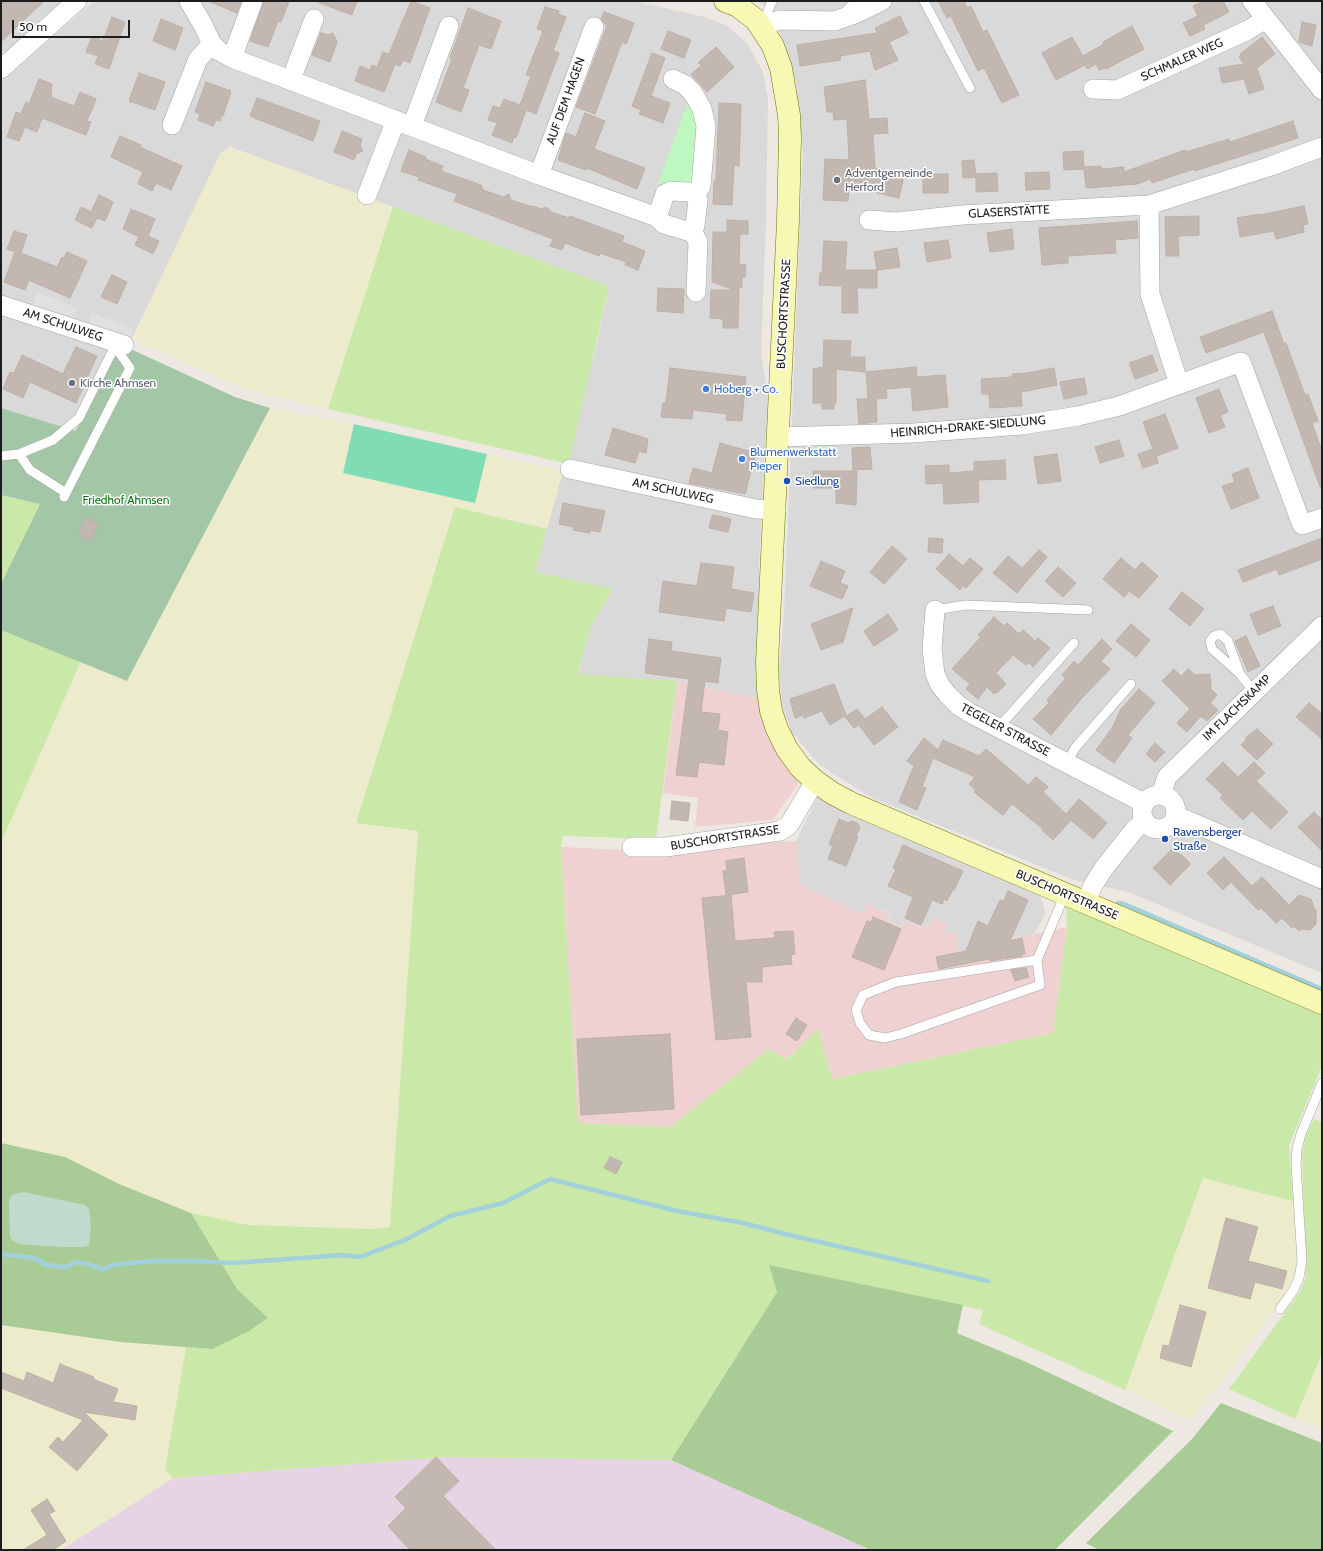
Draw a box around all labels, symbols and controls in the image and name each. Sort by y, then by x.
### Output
scale bar [14,12,132,38]
text: 50 m [19,19,47,34]
street label: SCHMALER WEG [1139,35,1225,85]
street label: AUF DEM HAGEN [544,56,588,146]
place label: Adventgemeinde Herford [845,166,932,194]
marker: Adventgemeinde Herford [832,175,842,185]
street label: GLASERSTÄTTE [968,203,1050,221]
street label: BUSCHORTSTRASSE [774,259,794,369]
street label: AM SCHULWEG [21,305,105,345]
place label: Kirche Ahmsen [80,376,156,390]
marker: Kirche Ahmsen [67,378,77,388]
place label: Hoberg + Co. [714,382,778,396]
marker: Hoberg + Co. [701,384,711,394]
street label: HEINRICH-DRAKE-SIEDLUNG [890,413,1046,441]
place label: Blumenwerkstatt Pieper [750,445,836,473]
marker: Blumenwerkstatt Pieper [737,454,747,464]
place label: Siedlung [795,474,839,488]
street label: AM SCHULWEG [631,475,715,507]
marker: Siedlung [782,476,792,486]
park label: Friedhof Ahmsen [83,493,169,507]
street label: IM FLACHSKAMP [1200,672,1274,744]
street label: TEGELER STRASSE [958,700,1052,760]
street label: BUSCHORTSTRASSE [669,822,781,854]
place label: Ravensberger Straße [1173,825,1242,853]
marker: Ravensberger Straße [1160,834,1170,844]
street label: BUSCHORTSTRASSE [1013,867,1121,923]

